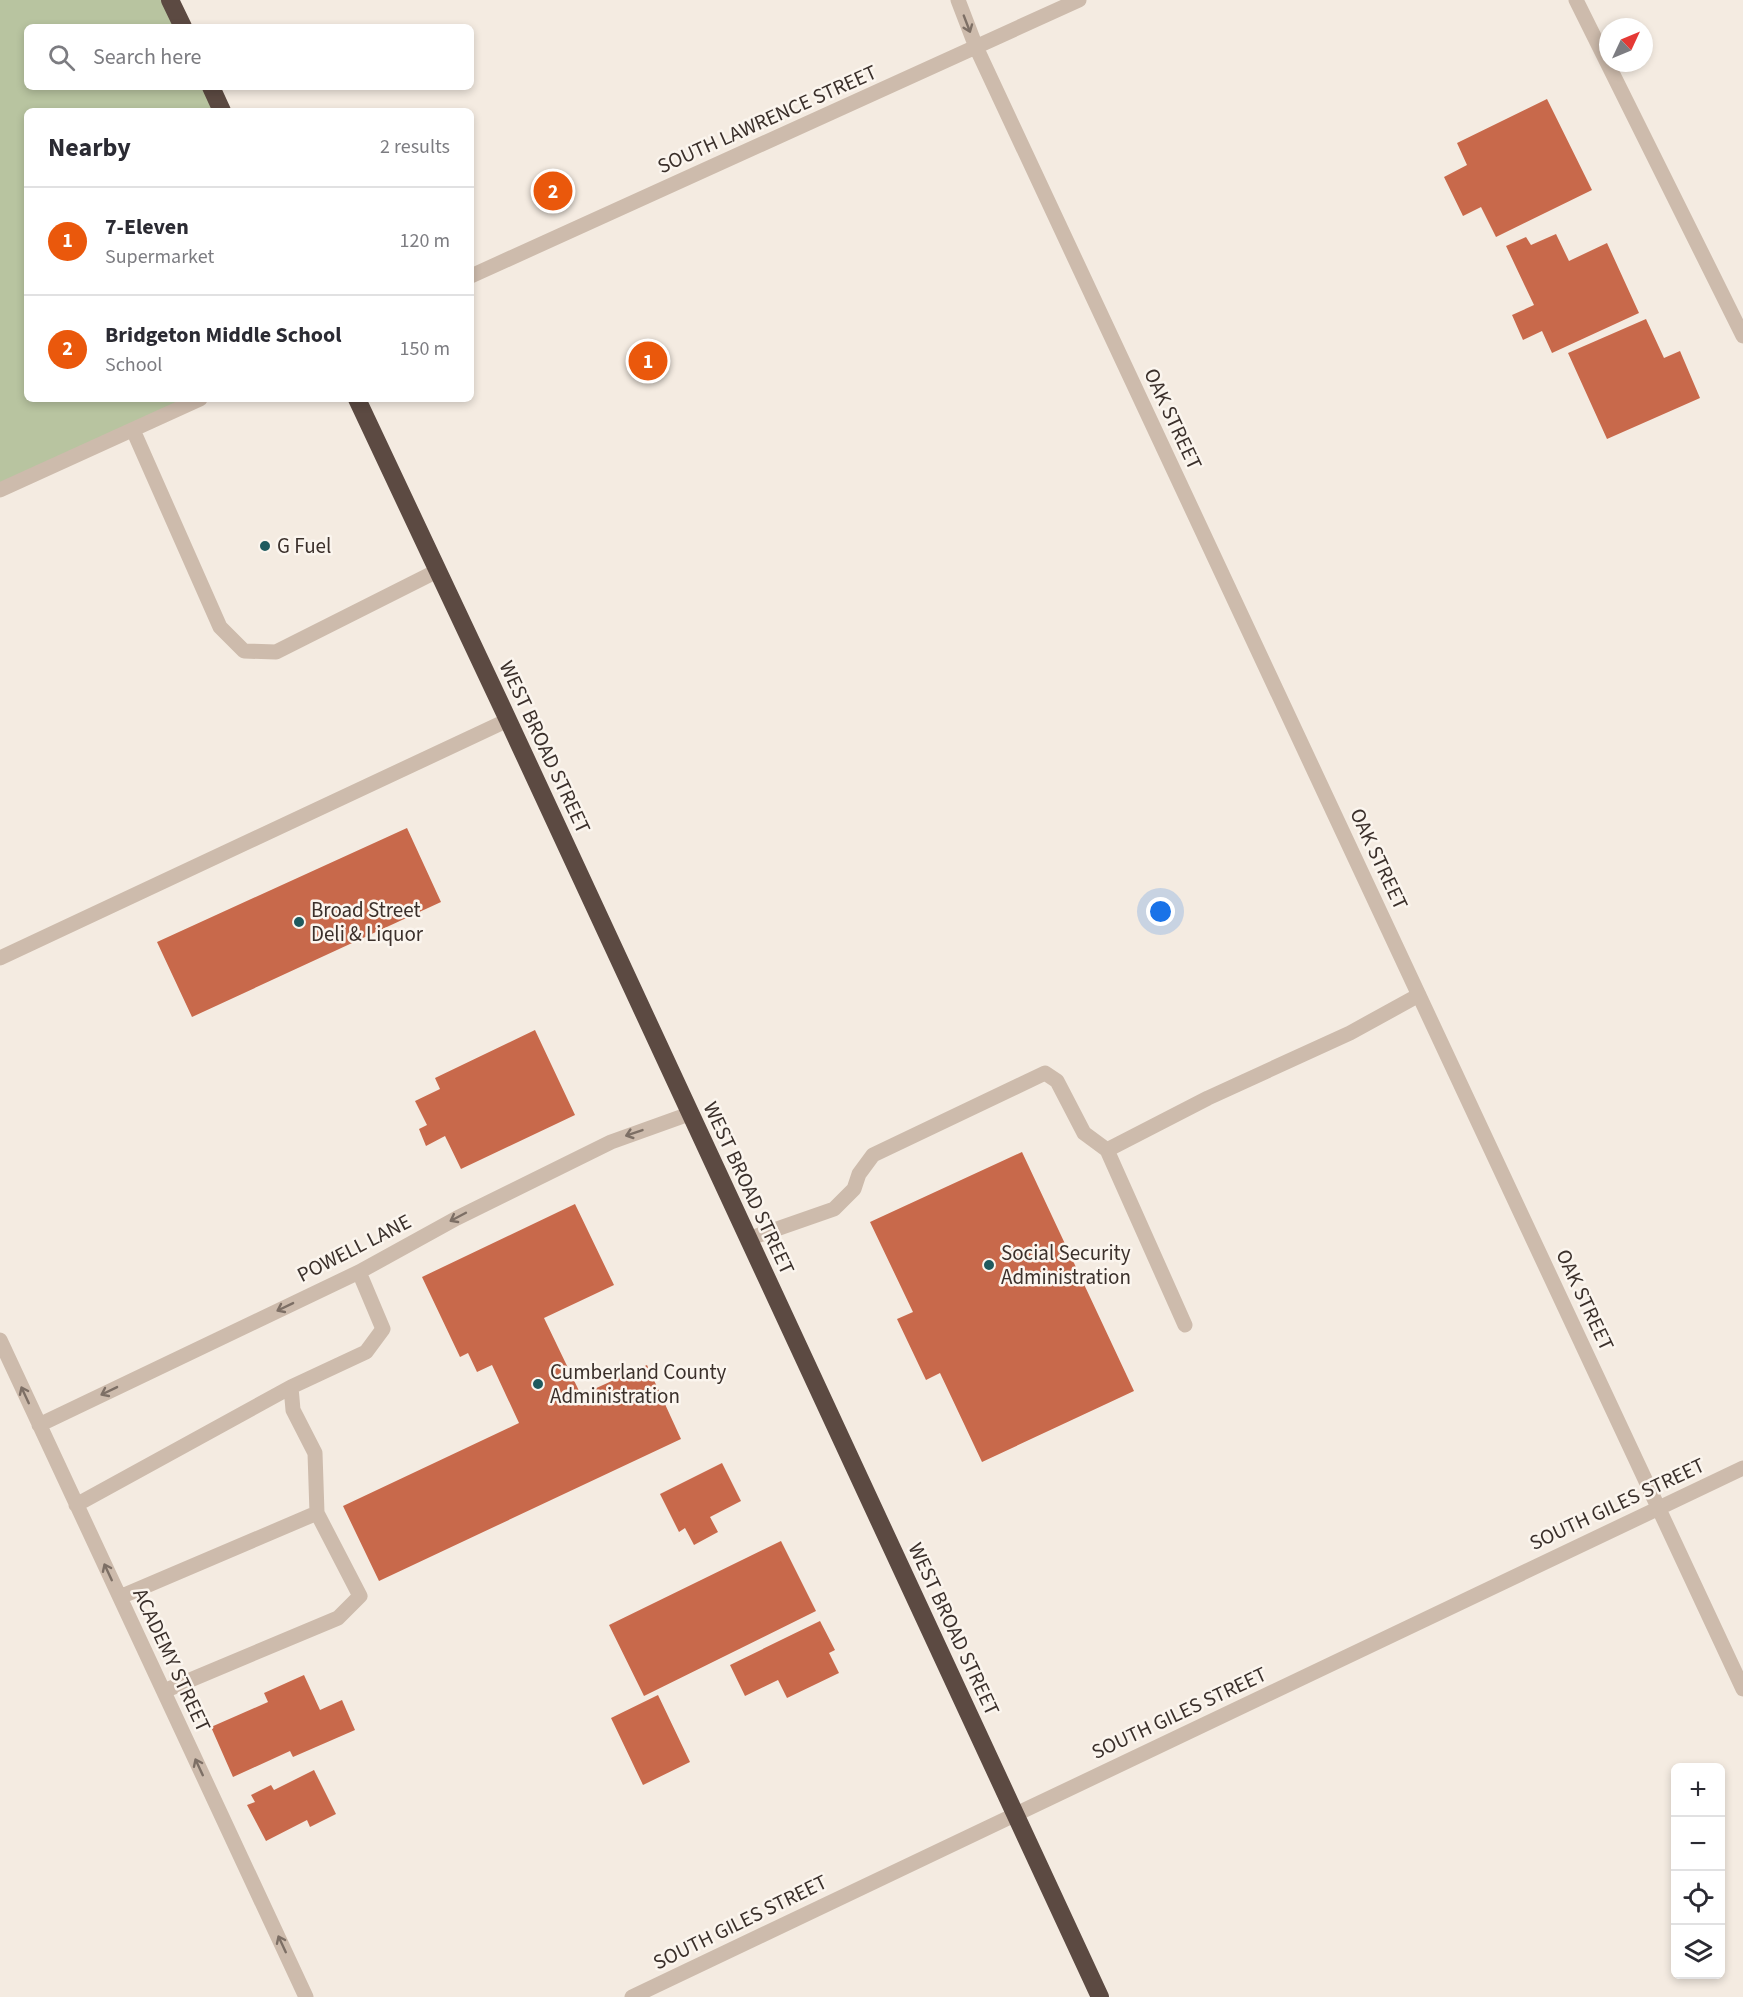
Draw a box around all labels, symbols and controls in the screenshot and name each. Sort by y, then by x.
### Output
one-way arrow [962,14,973,33]
north arrow [1599,18,1653,72]
search box [24,24,474,90]
icon: search [45,41,78,74]
text: Search here [93,41,201,73]
street label: SOUTH LAWRENCE STREET [653,57,881,181]
text: Nearby [48,129,131,166]
text: 2 results [380,133,450,161]
pin: 2 [534,168,572,213]
text: 7-Eleven [105,211,189,243]
text: 1 [62,227,73,255]
text: 120 m [400,227,450,255]
text: Supermarket [105,243,214,271]
text: Bridgeton Middle School [105,319,341,351]
text: 2 [62,335,73,363]
text: 150 m [400,335,450,363]
pin: 1 [628,338,668,384]
text: School [105,351,162,379]
street label: OAK STREET [1136,363,1210,475]
place label: G Fuel [277,531,331,561]
marker: G Fuel [258,539,272,553]
street label: WEST BROAD STREET [492,656,598,838]
street label: OAK STREET [1342,803,1416,915]
place label: Broad Street Deli & Liquor [311,895,424,949]
your location [1146,897,1175,926]
marker: Broad Street Deli & Liquor [292,915,306,929]
street label: WEST BROAD STREET [696,1097,802,1279]
one-way arrow [625,1128,644,1139]
street label: POWELL LANE [292,1206,416,1290]
one-way arrow [450,1212,468,1223]
place label: Social Security Administration [1001,1238,1131,1292]
street label: OAK STREET [1548,1244,1622,1356]
marker: Social Security Administration [982,1258,996,1272]
one-way arrow [277,1301,295,1313]
place label: Cumberland County Administration [550,1357,727,1411]
marker: Cumberland County Administration [531,1377,545,1391]
one-way arrow [19,1386,31,1404]
one-way arrow [101,1386,119,1398]
street label: SOUTH GILES STREET [1524,1450,1710,1558]
street label: WEST BROAD STREET [901,1538,1007,1720]
one-way arrow [101,1563,113,1581]
street label: ACADEMY STREET [126,1583,218,1737]
street label: SOUTH GILES STREET [1086,1659,1272,1767]
one-way arrow [193,1759,205,1777]
map controls [1671,1763,1725,1979]
button: + [1671,1763,1725,1817]
button: − [1671,1817,1725,1871]
street label: SOUTH GILES STREET [648,1867,832,1977]
button: locate [1671,1871,1725,1925]
button: layers [1671,1925,1725,1979]
one-way arrow [275,1935,286,1953]

